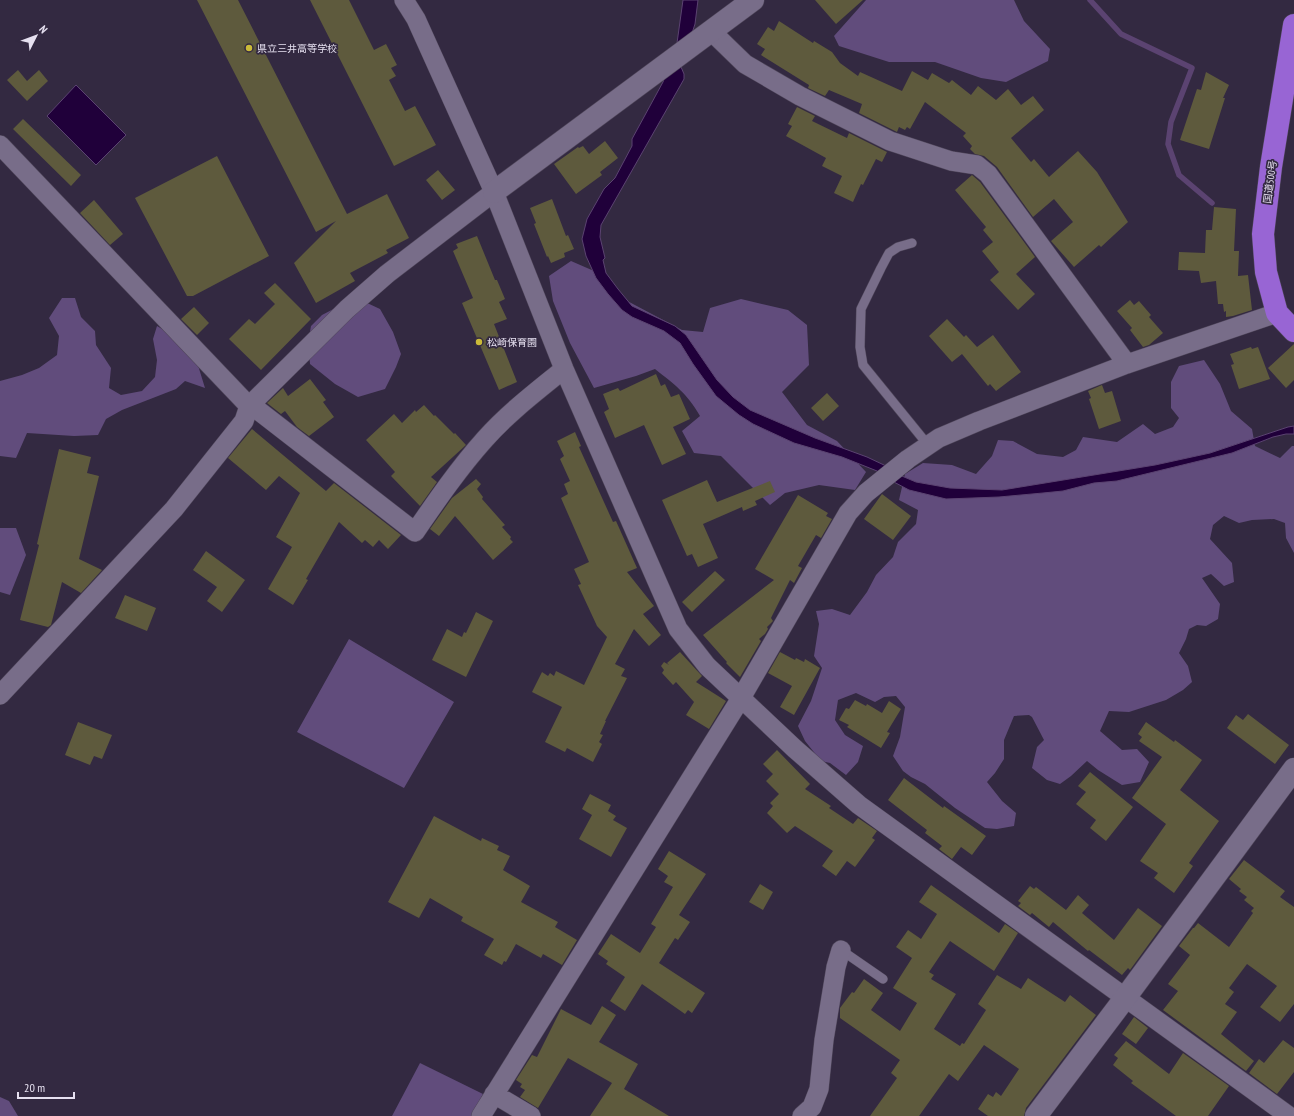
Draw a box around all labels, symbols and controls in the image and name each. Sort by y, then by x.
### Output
north arrow [16,16,56,56]
text: N [36,22,51,36]
place label: 県立三井高等学校 [257,42,337,55]
marker: 県立三井高等学校 [244,43,254,53]
street label: 国道500号 [1261,160,1279,204]
place label: 松崎保育園 [487,336,537,349]
marker: 松崎保育園 [474,337,484,347]
scale bar [18,1074,74,1100]
text: 20 m [24,1080,45,1095]

